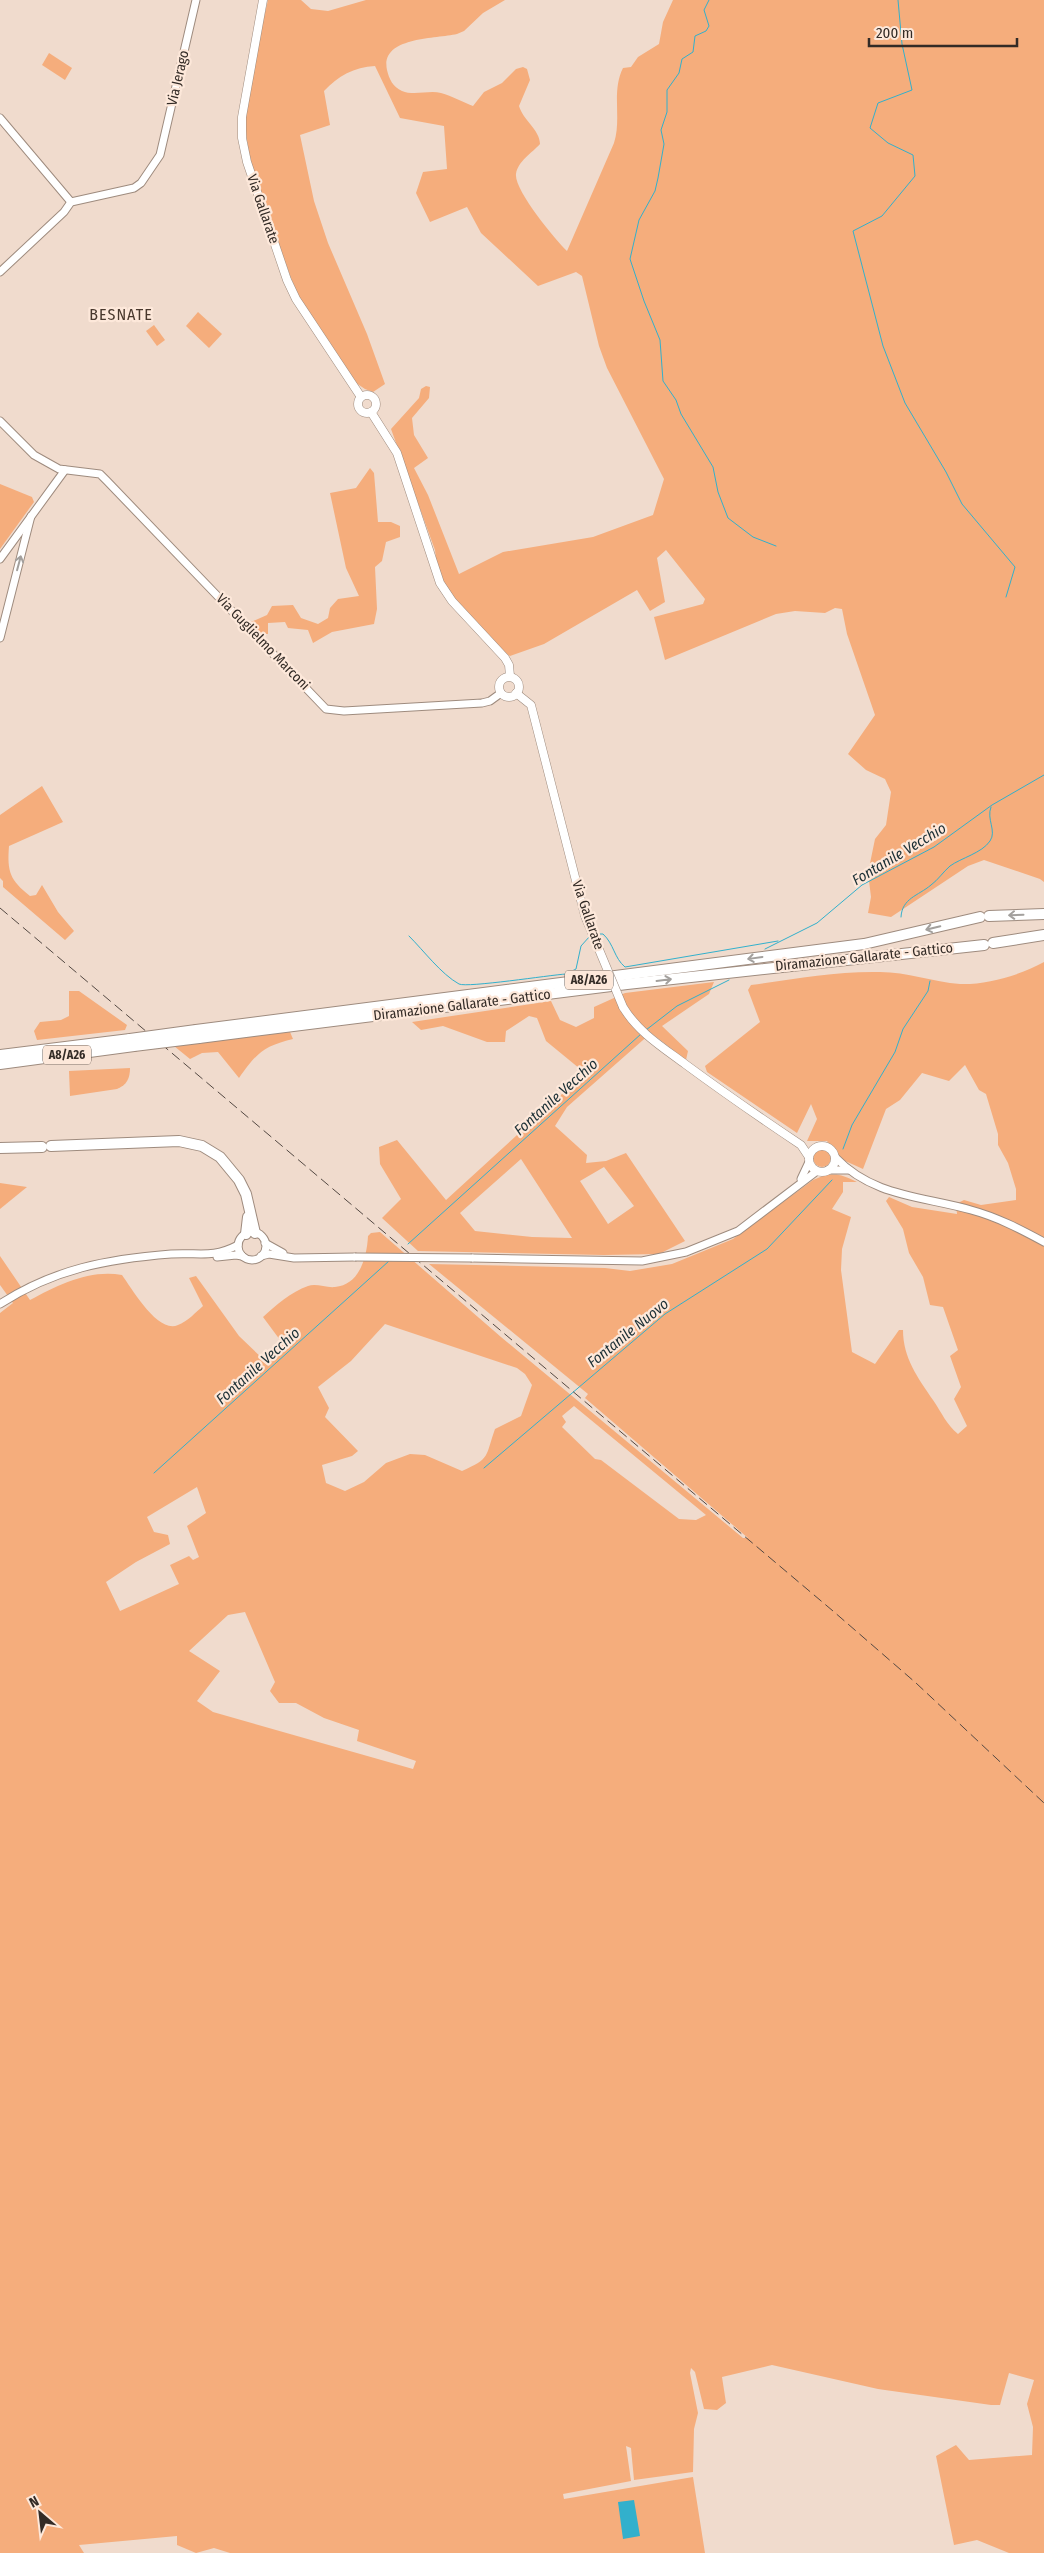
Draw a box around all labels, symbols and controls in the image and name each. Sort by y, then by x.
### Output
scale bar [869,15,1016,47]
text: 200 m [876,24,913,42]
street label: Via Jerago [163,49,193,107]
street label: Via Gallarate [243,172,283,246]
district label: BESNATE [89,305,153,324]
one-way arrow [15,555,24,571]
street label: Via Guglielmo Marconi [213,590,313,694]
water label: Fontanile Vecchio [849,819,949,889]
street label: Via Gallarate [568,878,608,952]
one-way arrow [1009,910,1025,919]
one-way arrow [925,924,941,933]
street label: Diramazione Gallarate - Gattico [774,939,954,975]
one-way arrow [748,953,764,963]
road number: A8/A26 [565,970,613,990]
one-way arrow [656,974,672,984]
street label: Diramazione Gallarate - Gattico [372,986,552,1024]
road number: A8/A26 [43,1046,91,1064]
water label: Fontanile Vecchio [510,1055,602,1139]
water label: Fontanile Nuovo [584,1295,672,1371]
water label: Fontanile Vecchio [212,1324,304,1408]
north arrow [15,2488,65,2538]
text: N [26,2492,42,2511]

